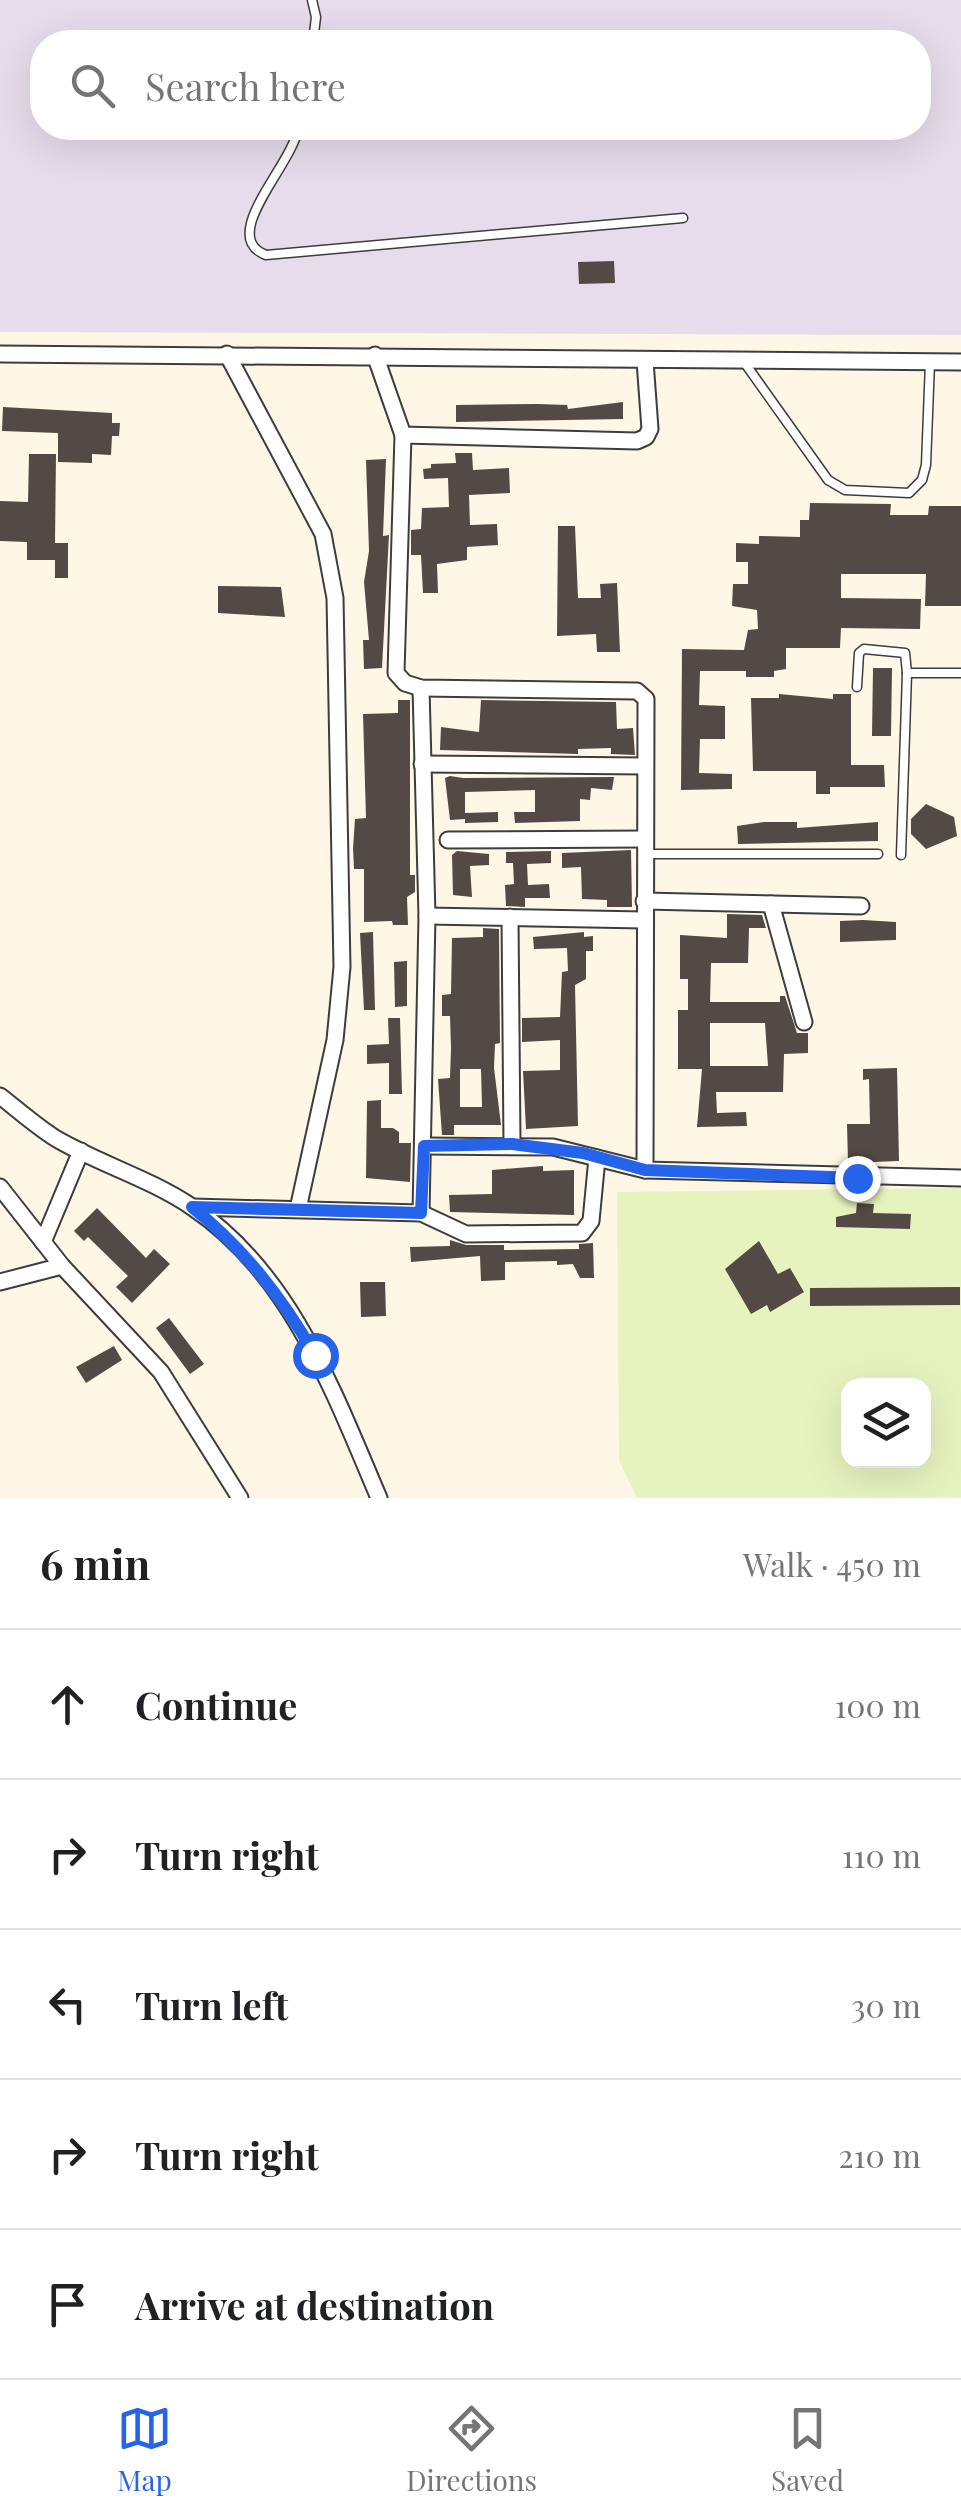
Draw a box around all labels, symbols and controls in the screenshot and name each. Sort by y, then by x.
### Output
search box [30,30,931,140]
icon: search [65,58,120,113]
text: Search here [145,60,346,111]
route end [835,1156,881,1202]
route start [293,1333,339,1379]
map controls [841,1378,931,1468]
button: layers [841,1378,931,1468]
text: 6 min [40,1535,150,1591]
text: Walk · 450 m [743,1542,921,1585]
icon: ahead [40,1677,95,1732]
text: Continue [135,1679,297,1730]
text: 100 m [834,1683,921,1726]
icon: right [40,1827,95,1882]
text: Turn right [135,1829,319,1880]
text: 110 m [842,1833,921,1876]
icon: left [40,1977,95,2032]
text: Turn left [135,1979,288,2030]
text: 30 m [851,1983,921,2026]
icon: right [40,2127,95,2182]
text: Turn right [135,2129,319,2180]
text: 210 m [838,2133,921,2176]
icon: arrive [40,2277,95,2332]
text: Arrive at destination [135,2279,494,2330]
tab: Map [117,2401,172,2498]
tab: Directions [406,2401,537,2498]
tab: Saved [771,2401,844,2498]

